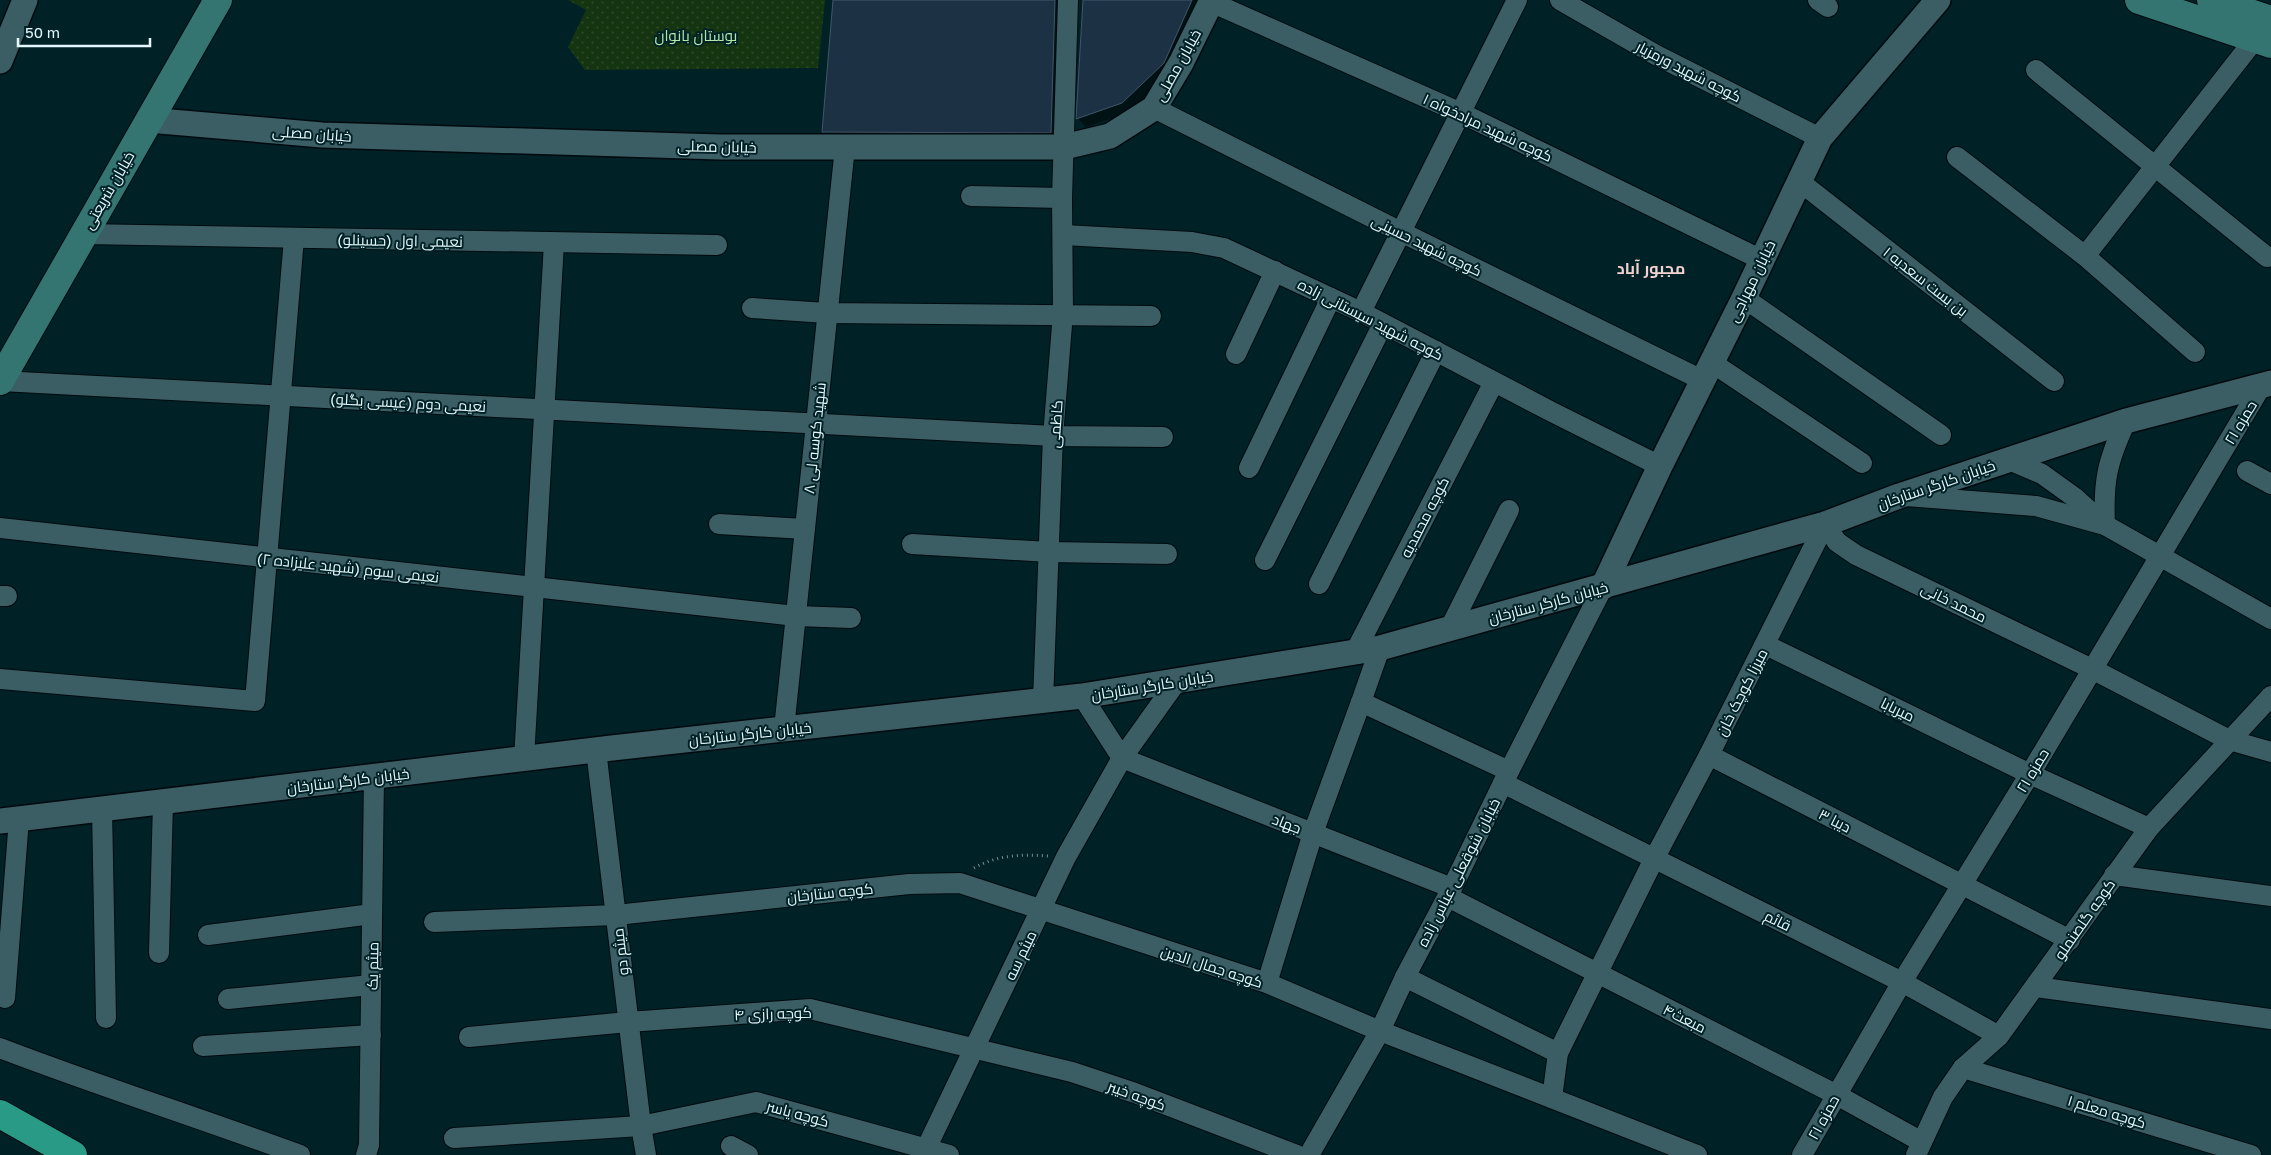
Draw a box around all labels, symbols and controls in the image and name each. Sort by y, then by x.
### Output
scale bar [18,15,150,47]
text: 50 m [25,23,60,41]
park label: بوستان بانوان [655,26,737,46]
street label: خیابان مصلی [1150,26,1206,105]
street label: کوچه شهید ورمزیار [1631,36,1745,107]
street label: ۱ کوچه شهید مرادخواه [1420,89,1556,167]
street label: خیابان مصلی [272,121,352,147]
street label: خیابان مصلی [677,136,757,158]
street label: خیابان شریعتی [78,148,139,233]
street label: کوچه شهید حسینی [1368,210,1485,281]
street label: نعیمی اول (حسینلو) [337,230,463,252]
street label: خیابان مهراجی [1723,237,1780,326]
street label: بن بست سعدیه ۱ [1879,242,1972,321]
district label: مجبور آباد [1617,258,1685,278]
street label: کوچه شهید سیستانی زاده [1294,274,1447,365]
street label: شهید کوسه لی ۸ [799,381,831,495]
street label: نعیمی دوم (عیسی بگلو) [329,389,486,417]
street label: حمزه ۲۱ [2220,397,2261,448]
street label: کاظمی [1044,399,1068,449]
street label: خیابان کارگر ستارخان [1875,455,1998,514]
street label: کوچه محمدیه [1396,474,1454,561]
street label: نعیمی سوم (شهید علیزاده ۲) [256,548,440,588]
street label: خیابان کارگر ستارخان [1486,577,1610,629]
street label: محمد خانی [1917,578,1990,627]
street label: میرزا کوچک خان [1711,645,1772,739]
street label: خیابان کارگر ستارخان [1090,666,1215,706]
street label: میربابا [1878,693,1918,726]
street label: خیابان کارگر ستارخان [688,718,813,750]
street label: حمزه ۲۱ [2012,745,2053,796]
street label: خیابان کارگر ستارخان [286,764,411,798]
street label: خیابان شوقعلی عباس زاده [1413,795,1505,950]
street label: دیبا ۳ [1816,804,1854,836]
street label: جهاد [1269,809,1304,839]
street label: کوچه گلصنملو [2050,875,2120,964]
street label: کوچه ستارخان [786,879,874,907]
street label: قائم [1761,906,1794,936]
street label: میثم دو [608,927,634,977]
street label: میثم سه [1000,927,1042,984]
street label: کوچه جمال الدین [1158,941,1265,993]
street label: میثم یک [363,942,383,990]
street label: مبعث۴ [1661,1000,1709,1036]
street label: کوچه رازی ۴ [734,1003,812,1025]
street label: کوچه خیبر [1104,1076,1168,1116]
street label: کوچه معلم ۱ [2065,1091,2148,1133]
street label: حمزه ۲۱ [1803,1092,1843,1143]
street label: کوچه یاسر [763,1096,831,1132]

